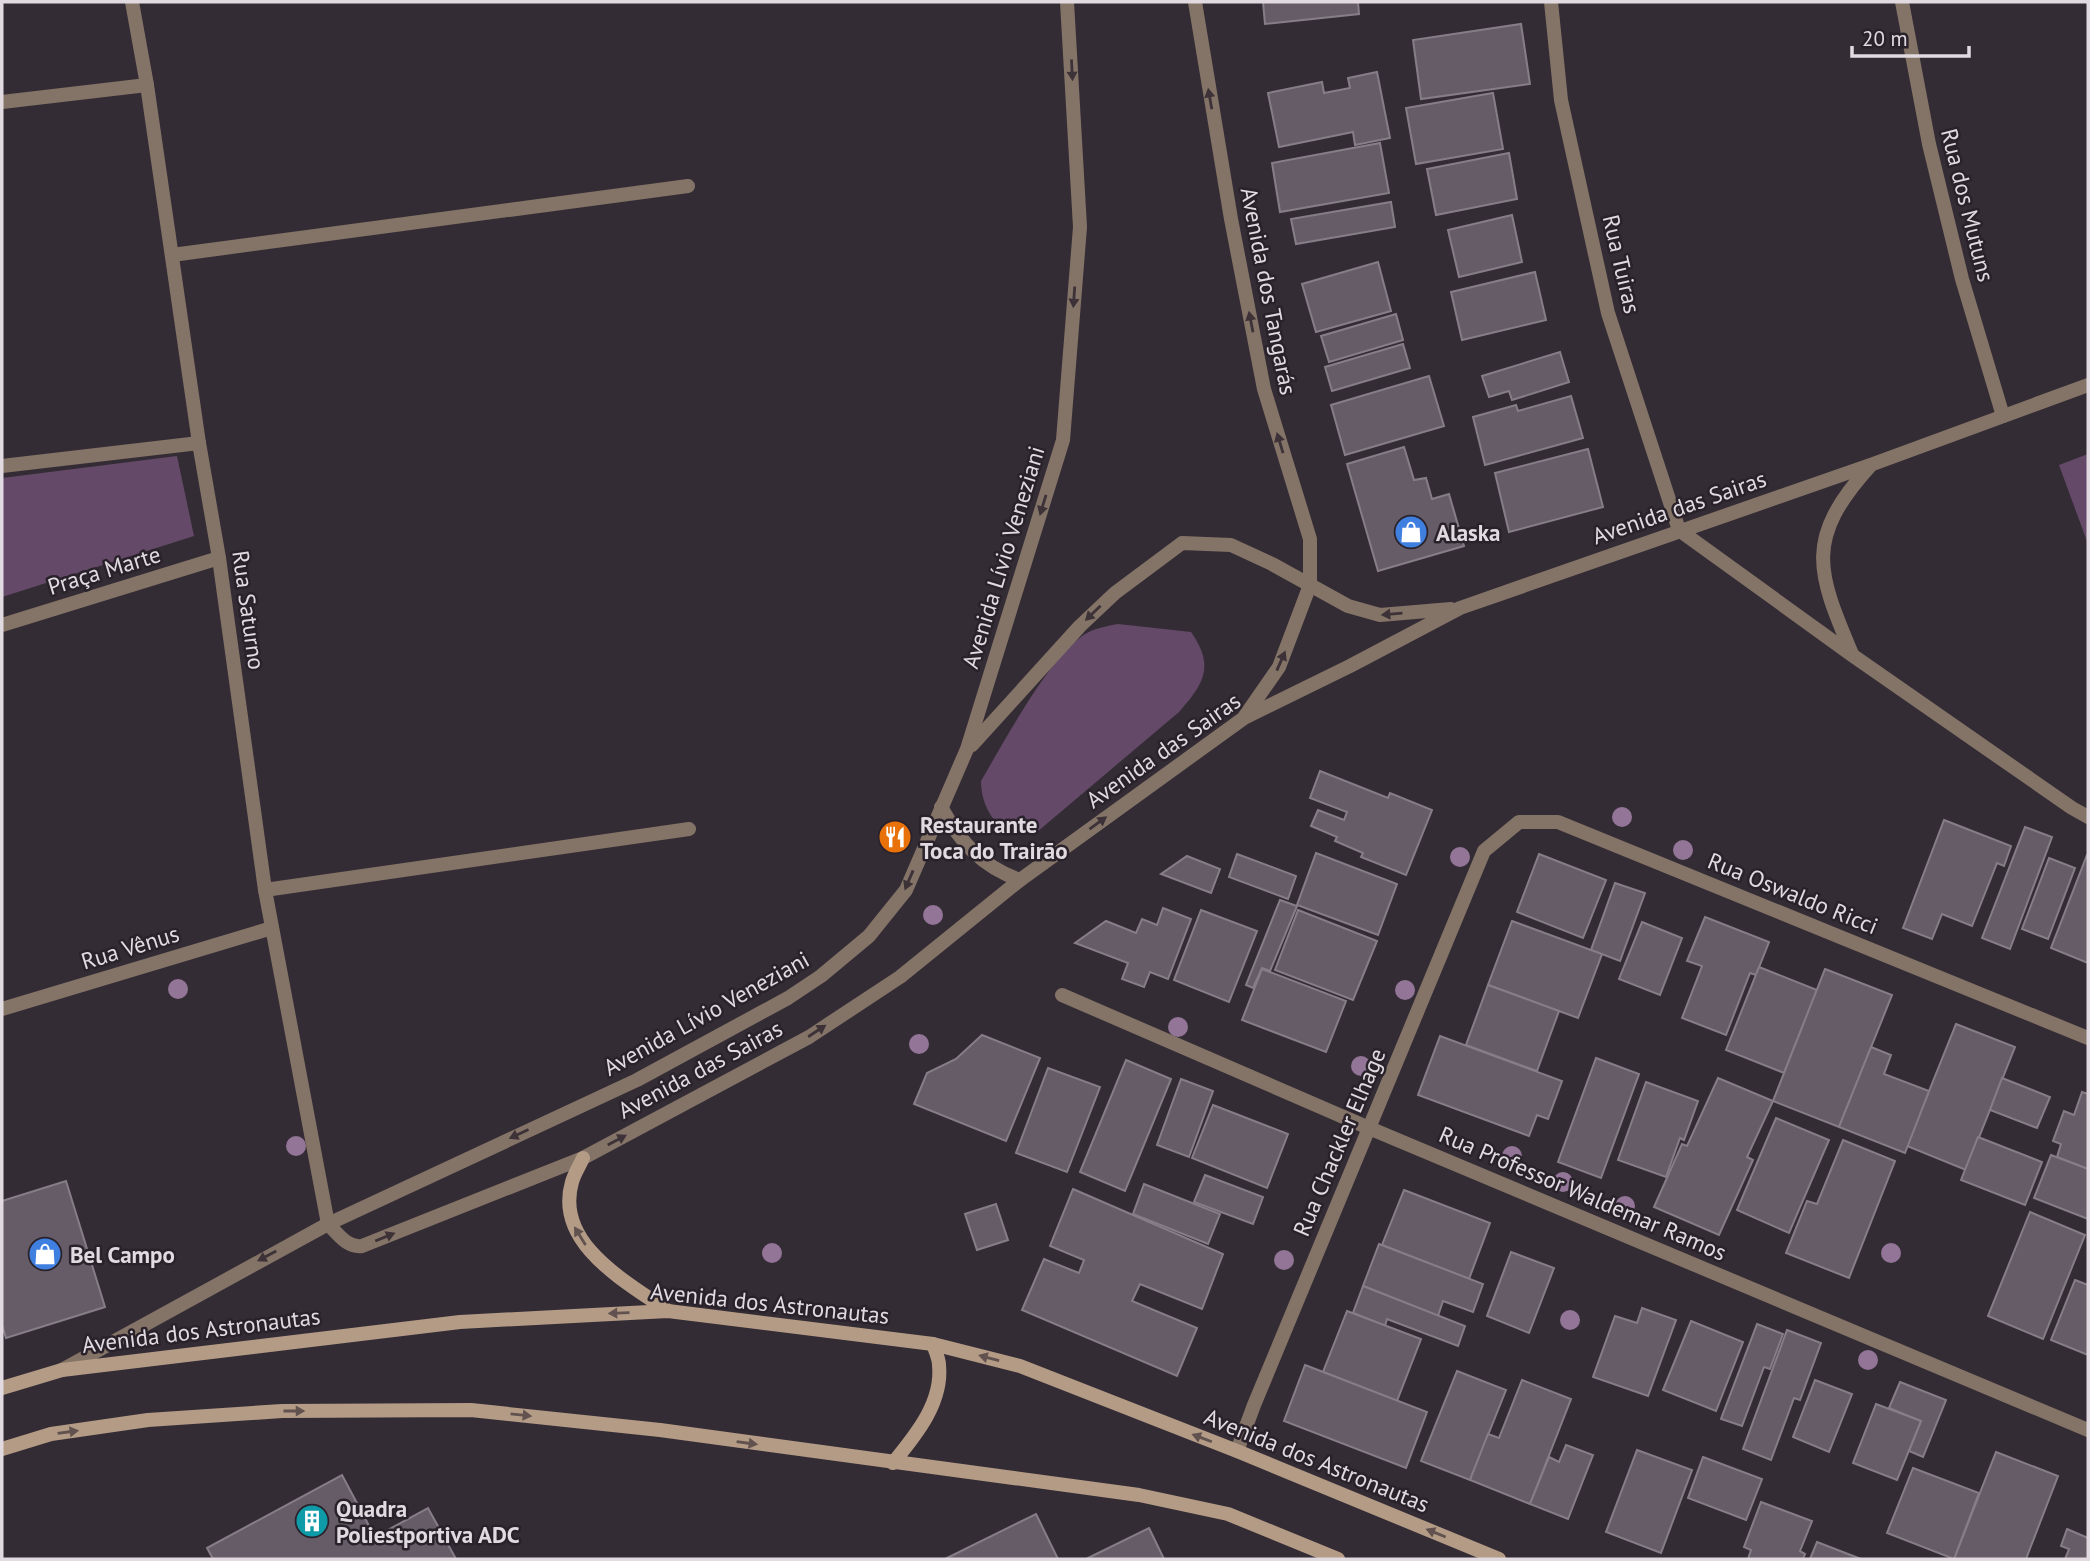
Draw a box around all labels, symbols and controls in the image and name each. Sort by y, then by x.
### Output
scale bar [1852,14,1969,58]
text: 20 m [1862,25,1908,52]
one-way arrow [1066,59,1077,81]
one-way arrow [1204,88,1215,110]
street label: Rua dos Mutuns [1935,125,2001,285]
street label: Avenida dos Tangarás [1235,185,1303,397]
street label: Rua Tuiras [1597,212,1647,316]
one-way arrow [1068,286,1079,308]
one-way arrow [1245,311,1256,333]
one-way arrow [1275,432,1285,453]
street label: Avenida Lívio Veneziani [955,442,1051,672]
street label: Avenida das Sairas [1588,464,1770,550]
one-way arrow [1037,495,1048,516]
shop icon: Alaska [1392,513,1430,551]
place label: Alaska [1436,518,1501,547]
street label: Praça Marte [44,539,164,601]
street label: Rua Saturno [226,549,272,671]
one-way arrow [1085,605,1102,622]
one-way arrow [1381,609,1403,620]
one-way arrow [1276,650,1287,671]
street label: Avenida das Sairas [1080,686,1246,814]
place label: Restaurante Toca do Trairão [920,810,1068,865]
one-way arrow [1089,816,1107,830]
restaurant icon: Restaurante Toca do Trairão [876,818,914,856]
street label: Rua Oswaldo Ricci [1704,846,1882,940]
one-way arrow [904,870,915,891]
street label: Rua Vênus [78,918,182,976]
street label: Avenida Lívio Veneziani [598,944,814,1082]
street label: Avenida das Sairas [613,1013,787,1125]
one-way arrow [808,1025,827,1038]
street label: Rua Chackler Elhage [1286,1044,1392,1240]
street label: Rua Professor Waldemar Ramos [1435,1119,1731,1267]
one-way arrow [509,1129,530,1140]
one-way arrow [607,1134,627,1145]
one-way arrow [573,1226,586,1245]
one-way arrow [375,1231,396,1242]
shop icon: Bel Campo [26,1235,64,1273]
place label: Bel Campo [70,1240,175,1269]
one-way arrow [258,1250,277,1262]
street label: Avenida dos Astronautas [649,1276,891,1330]
street label: Avenida dos Astronautas [80,1301,322,1359]
one-way arrow [608,1307,630,1318]
one-way arrow [978,1352,1000,1363]
street label: Avenida dos Astronautas [1200,1402,1434,1518]
one-way arrow [283,1405,305,1417]
one-way arrow [511,1410,533,1421]
one-way arrow [57,1426,79,1437]
one-way arrow [1192,1432,1213,1443]
one-way arrow [736,1437,758,1448]
place label: Quadra Poliestportiva ADC [336,1494,520,1549]
building icon: Quadra Poliestportiva ADC [293,1502,331,1540]
one-way arrow [1425,1528,1446,1539]

